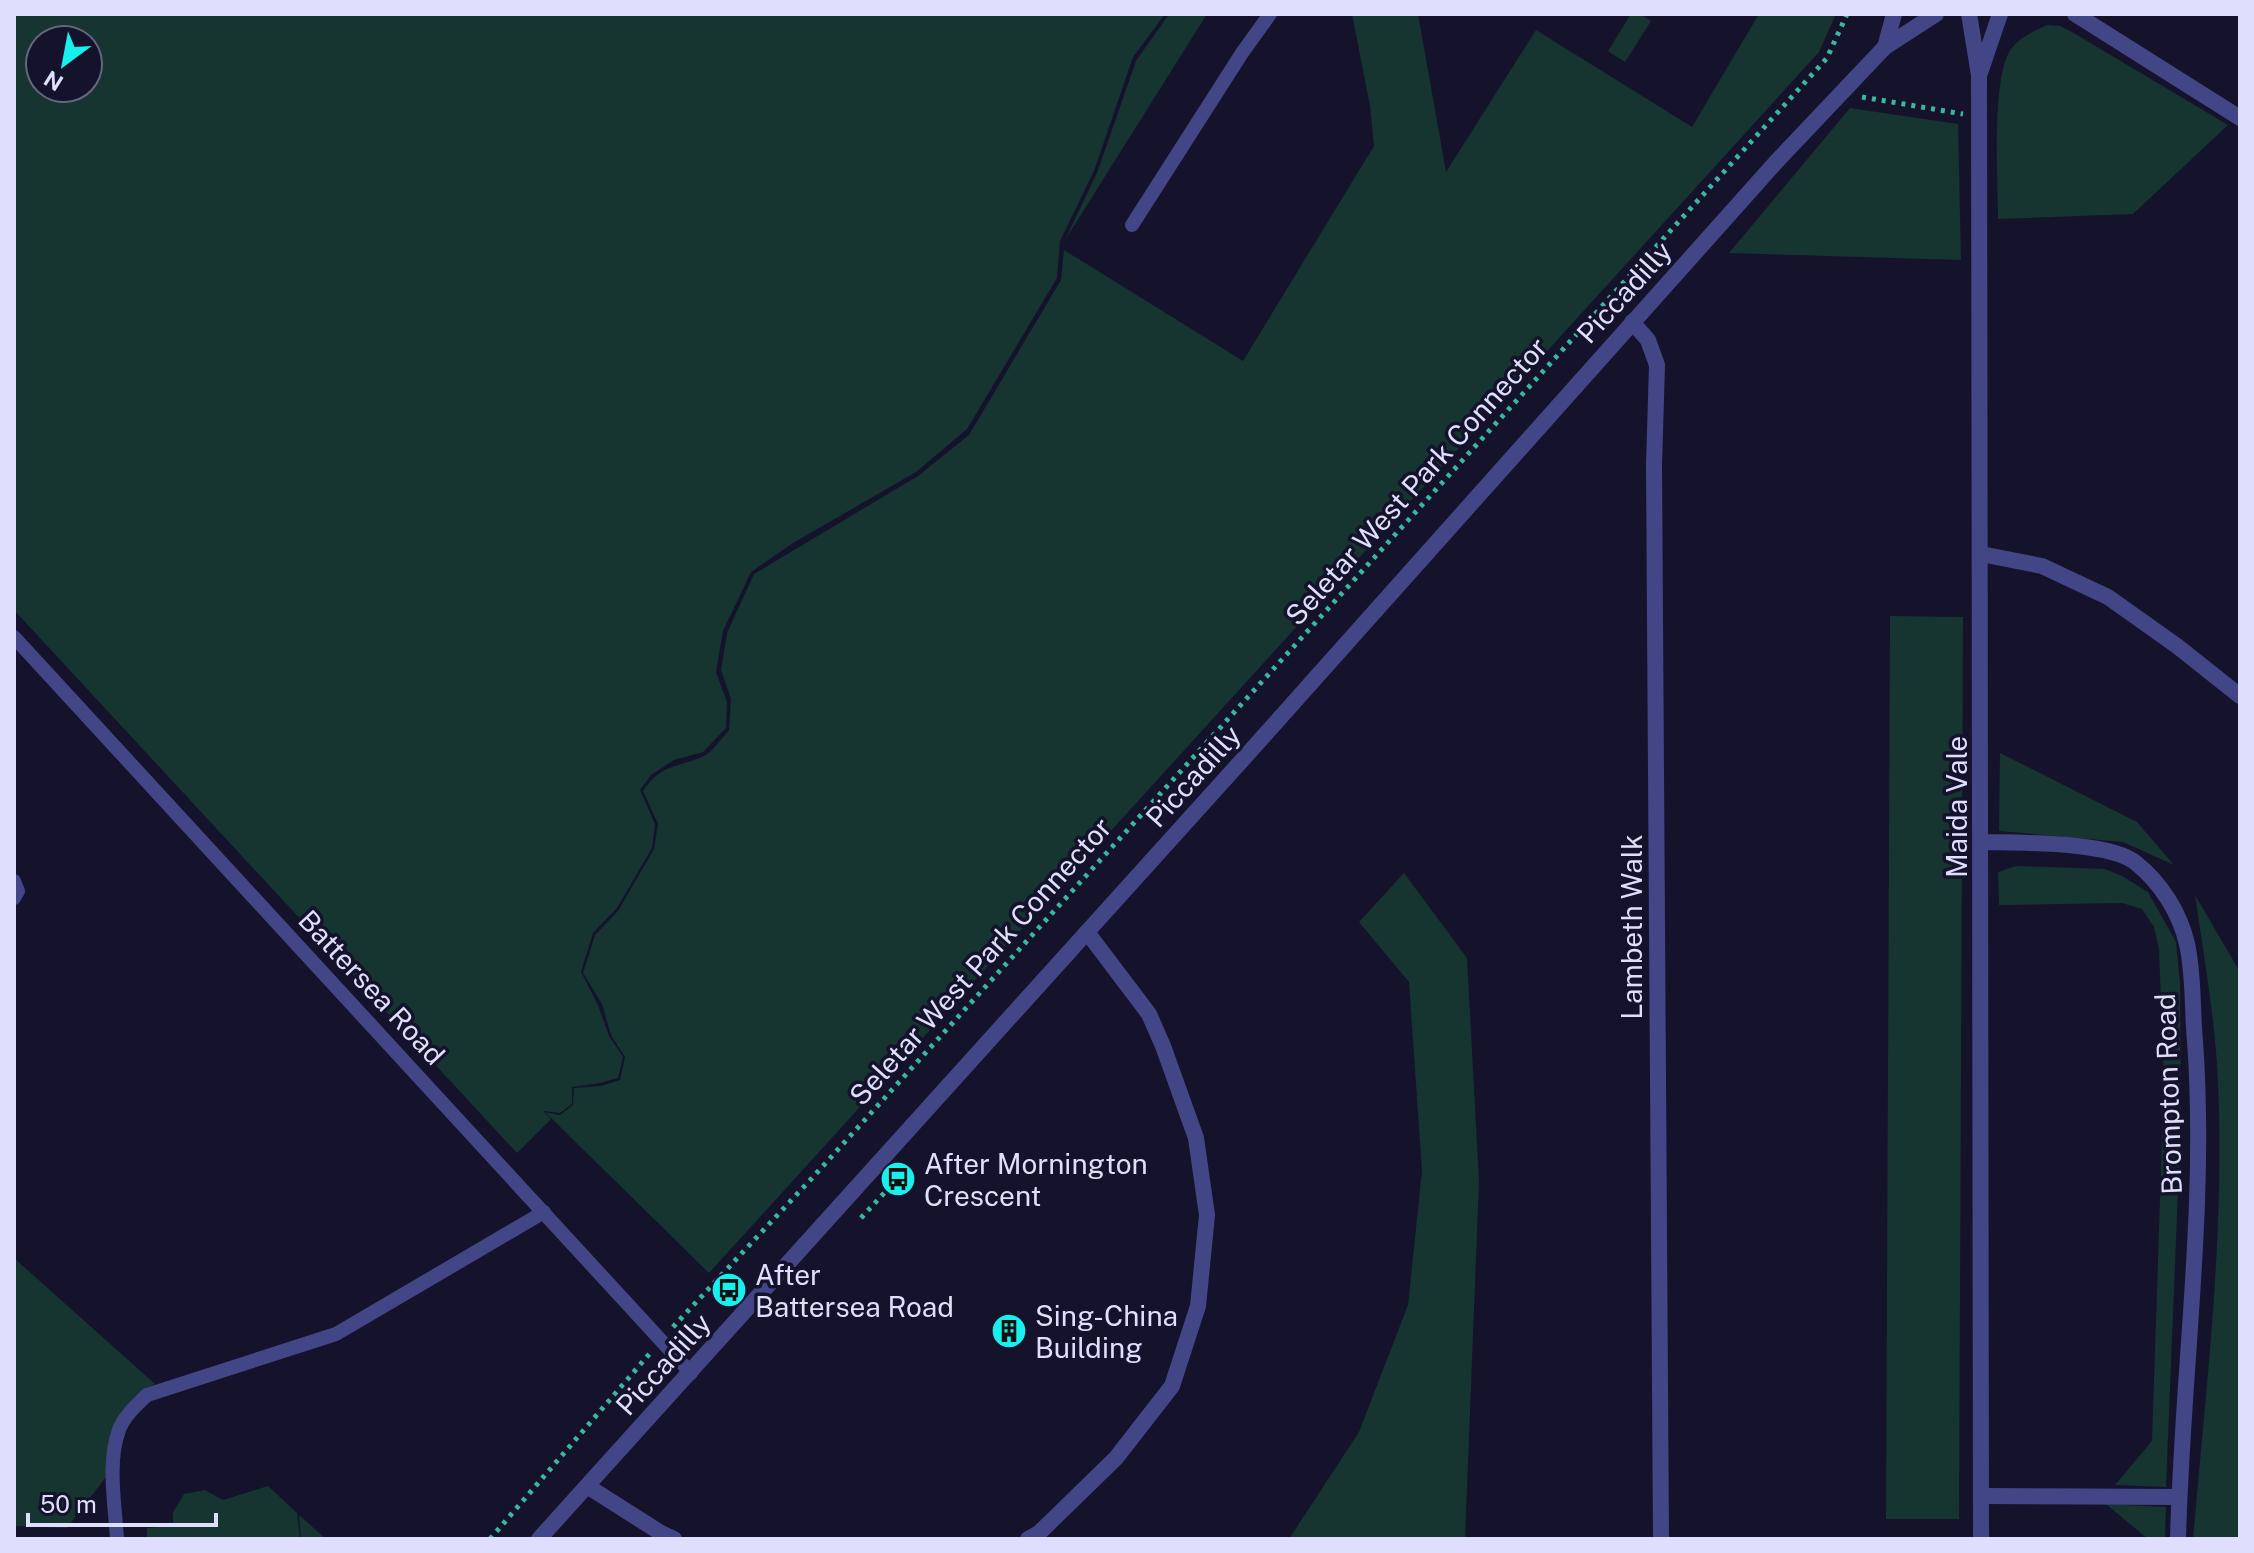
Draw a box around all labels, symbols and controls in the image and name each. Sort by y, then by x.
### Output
north arrow [24,24,104,104]
text: N [39,65,68,97]
street label: Piccadilly [1570,234,1678,350]
street label: Seletar West Park Connector [1278,330,1554,632]
street label: Piccadilly [1139,718,1247,834]
street label: Maida Vale [1940,736,1973,878]
street label: Seletar West Park Connector [842,810,1118,1112]
street label: Lambeth Walk [1615,834,1648,1020]
street label: Battersea Road [292,903,452,1071]
street label: Brompton Road [2148,993,2188,1195]
place label: After Mornington Crescent [924,1147,1148,1212]
bus stop icon: After Mornington Crescent [879,1160,917,1198]
place label: After Battersea Road [755,1258,954,1323]
bus stop icon: After Battersea Road [710,1271,748,1309]
place label: Sing-China Building [1035,1299,1178,1364]
street label: Piccadilly [609,1306,717,1422]
building icon: Sing-China Building [990,1312,1028,1350]
scale bar [28,1477,216,1527]
text: 50 m [40,1490,97,1518]

